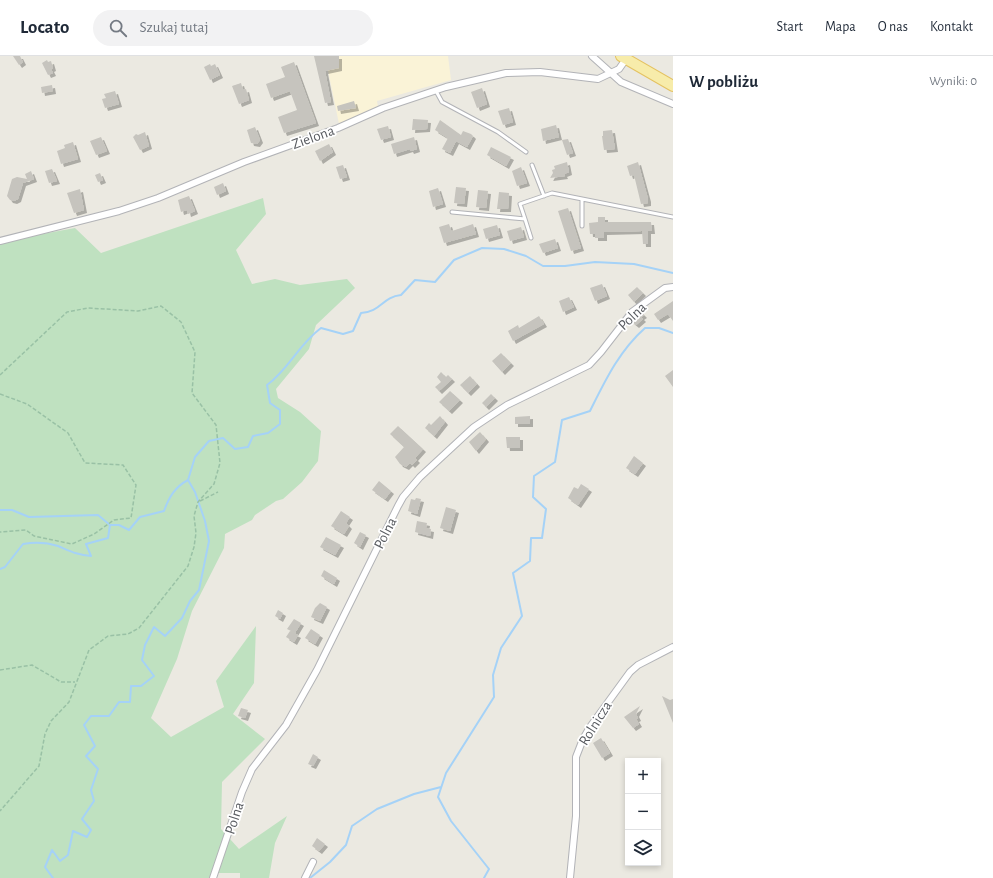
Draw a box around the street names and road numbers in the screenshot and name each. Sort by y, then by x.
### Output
street label: Zielona [290,123,336,152]
street label: Polna [615,299,649,333]
street label: Polna [371,515,400,551]
street label: Rolnicza [576,698,615,748]
street label: Polna [222,800,247,836]

